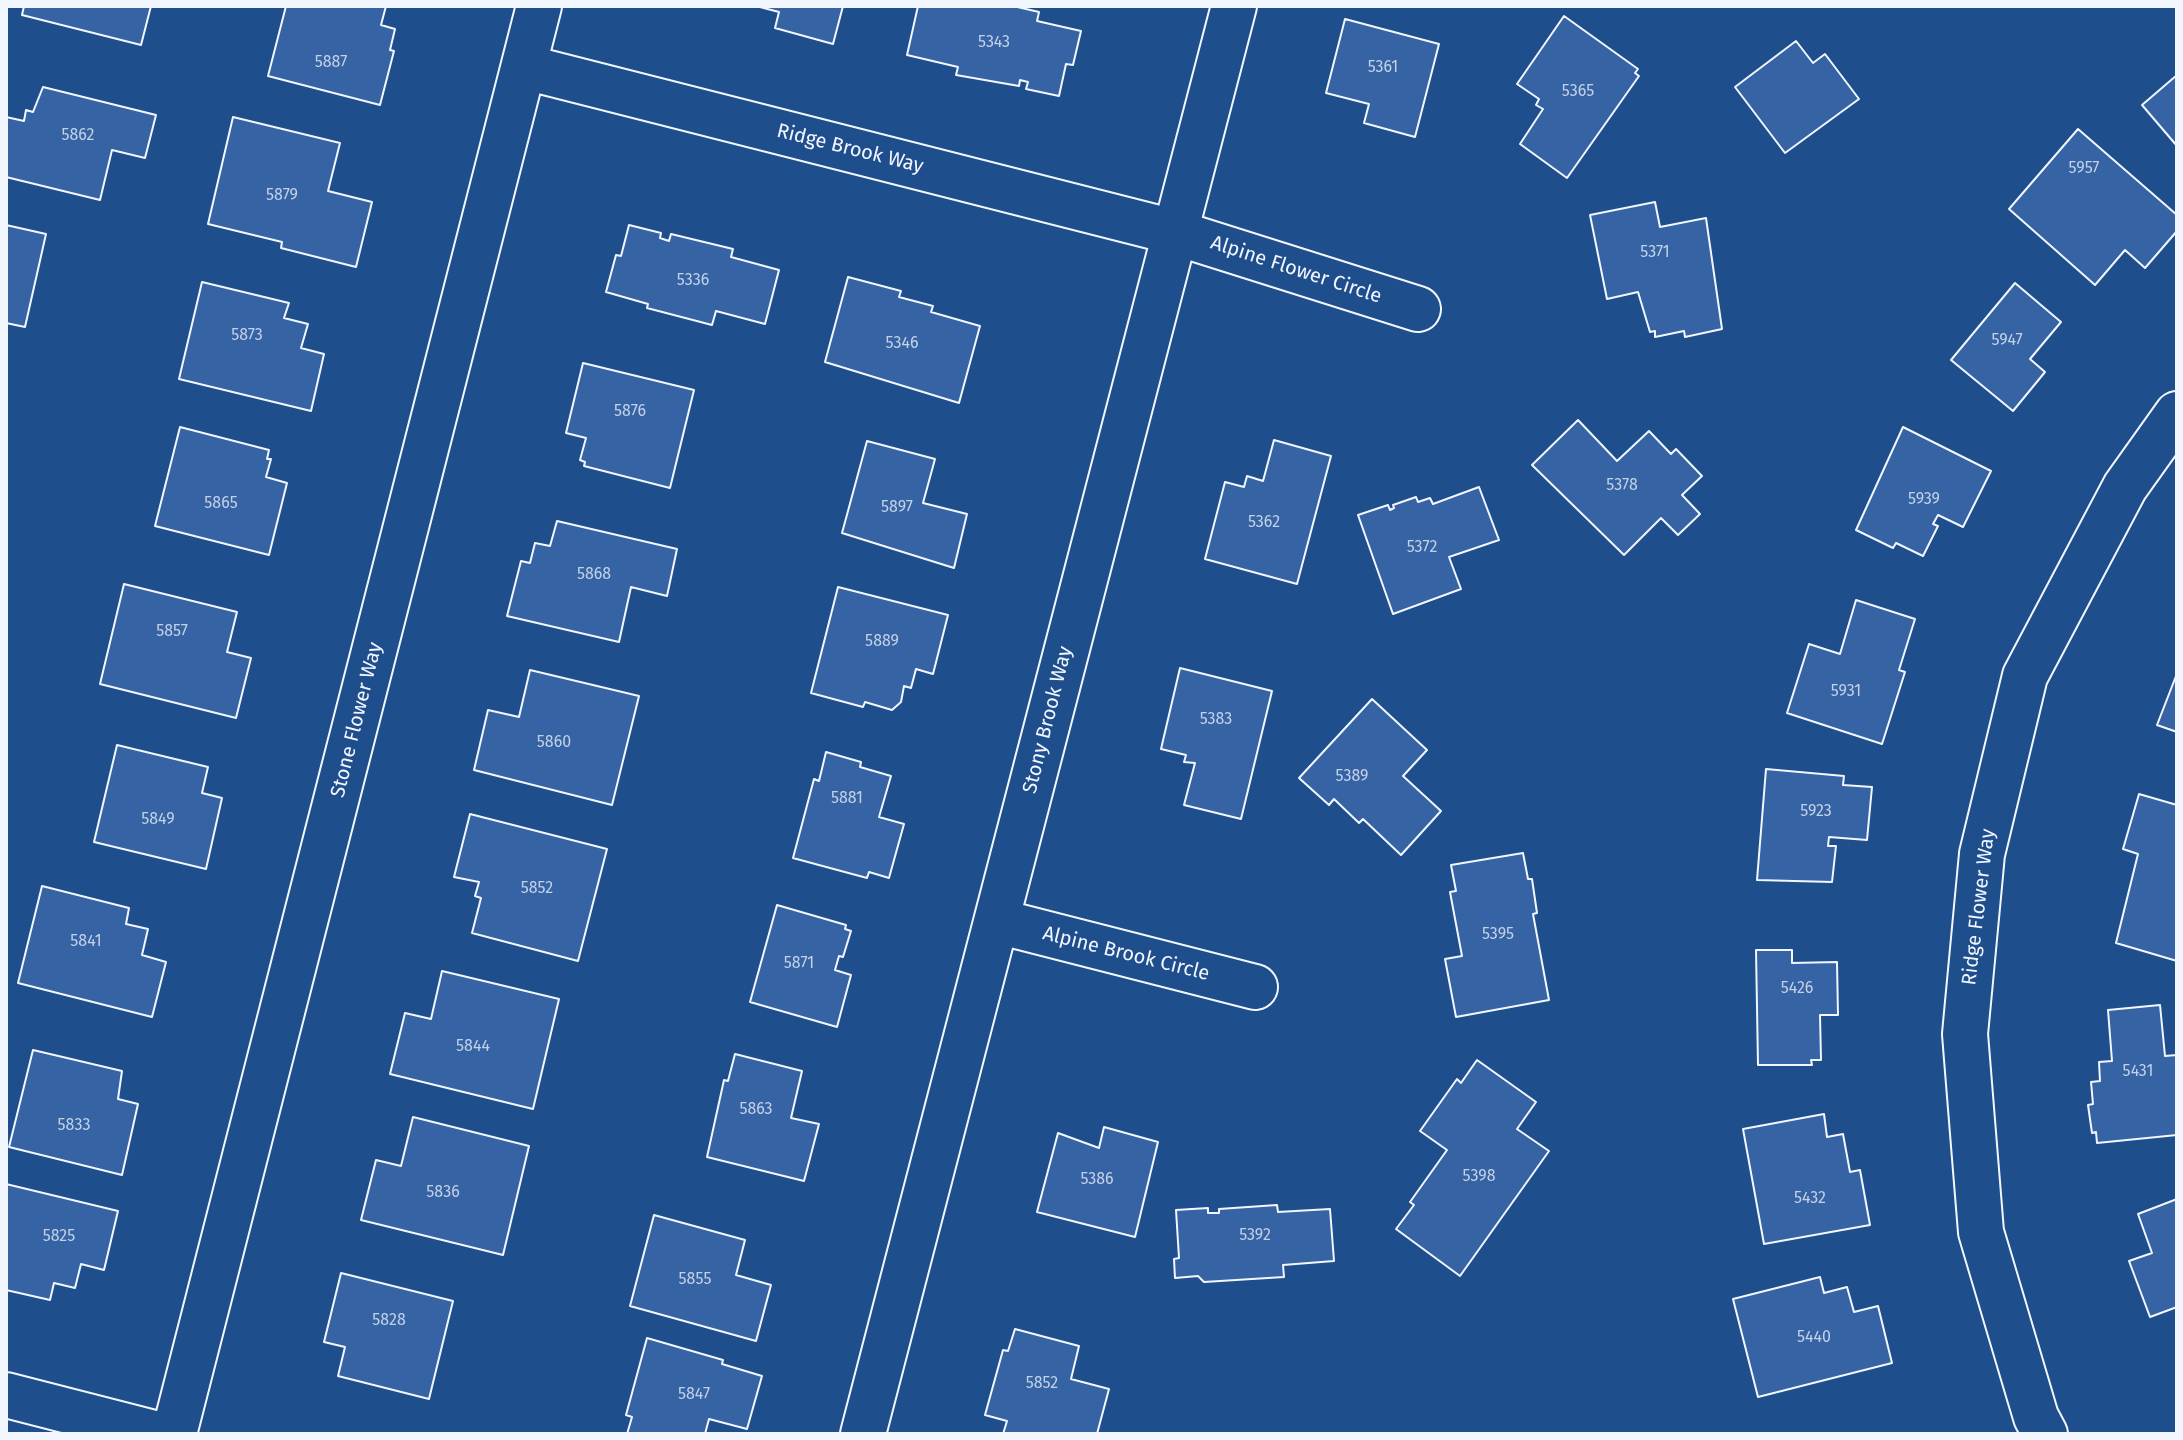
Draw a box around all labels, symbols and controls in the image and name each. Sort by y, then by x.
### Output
house number: 5343 [978,33,1010,53]
house number: 5887 [315,53,347,73]
house number: 5361 [1368,58,1398,78]
house number: 5365 [1562,82,1594,102]
street label: Ridge Brook Way [774,119,926,179]
house number: 5862 [61,126,95,146]
house number: 5957 [2069,159,2099,179]
house number: 5879 [266,186,298,206]
street label: Alpine Flower Circle [1208,231,1384,309]
house number: 5371 [1640,243,1670,263]
house number: 5336 [677,271,709,291]
house number: 5873 [231,326,263,346]
house number: 5947 [1991,331,2023,351]
house number: 5346 [886,334,918,354]
house number: 5876 [614,402,646,422]
house number: 5378 [1606,476,1638,496]
house number: 5939 [1908,490,1940,510]
house number: 5865 [204,494,238,514]
house number: 5897 [881,498,913,518]
house number: 5362 [1248,513,1280,533]
house number: 5372 [1407,538,1437,558]
house number: 5868 [577,565,611,585]
house number: 5857 [156,622,188,642]
house number: 5889 [865,632,899,652]
street label: Stone Flower Way [326,640,388,800]
street label: Stony Brook Way [1018,644,1078,796]
house number: 5931 [1831,682,1861,702]
house number: 5383 [1200,710,1232,730]
house number: 5860 [537,733,571,753]
house number: 5389 [1336,767,1368,787]
house number: 5881 [831,789,863,809]
house number: 5923 [1800,802,1832,822]
house number: 5849 [141,810,175,830]
street label: Ridge Flower Way [1957,827,2001,987]
house number: 5852 [521,879,553,899]
street label: Alpine Brook Circle [1040,922,1212,986]
house number: 5395 [1482,925,1514,945]
house number: 5841 [70,932,102,952]
house number: 5871 [784,954,814,974]
house number: 5426 [1781,979,1813,999]
house number: 5844 [456,1037,490,1057]
house number: 5431 [2123,1062,2153,1082]
house number: 5863 [739,1100,773,1120]
house number: 5833 [58,1116,90,1136]
house number: 5398 [1463,1167,1495,1187]
house number: 5386 [1080,1170,1114,1190]
house number: 5836 [426,1183,460,1203]
house number: 5432 [1794,1189,1826,1209]
house number: 5392 [1239,1226,1271,1246]
house number: 5825 [43,1227,75,1247]
house number: 5855 [679,1270,711,1290]
house number: 5828 [372,1311,406,1331]
house number: 5440 [1797,1328,1831,1348]
house number: 5852 [1026,1374,1058,1394]
house number: 5847 [678,1385,710,1405]

